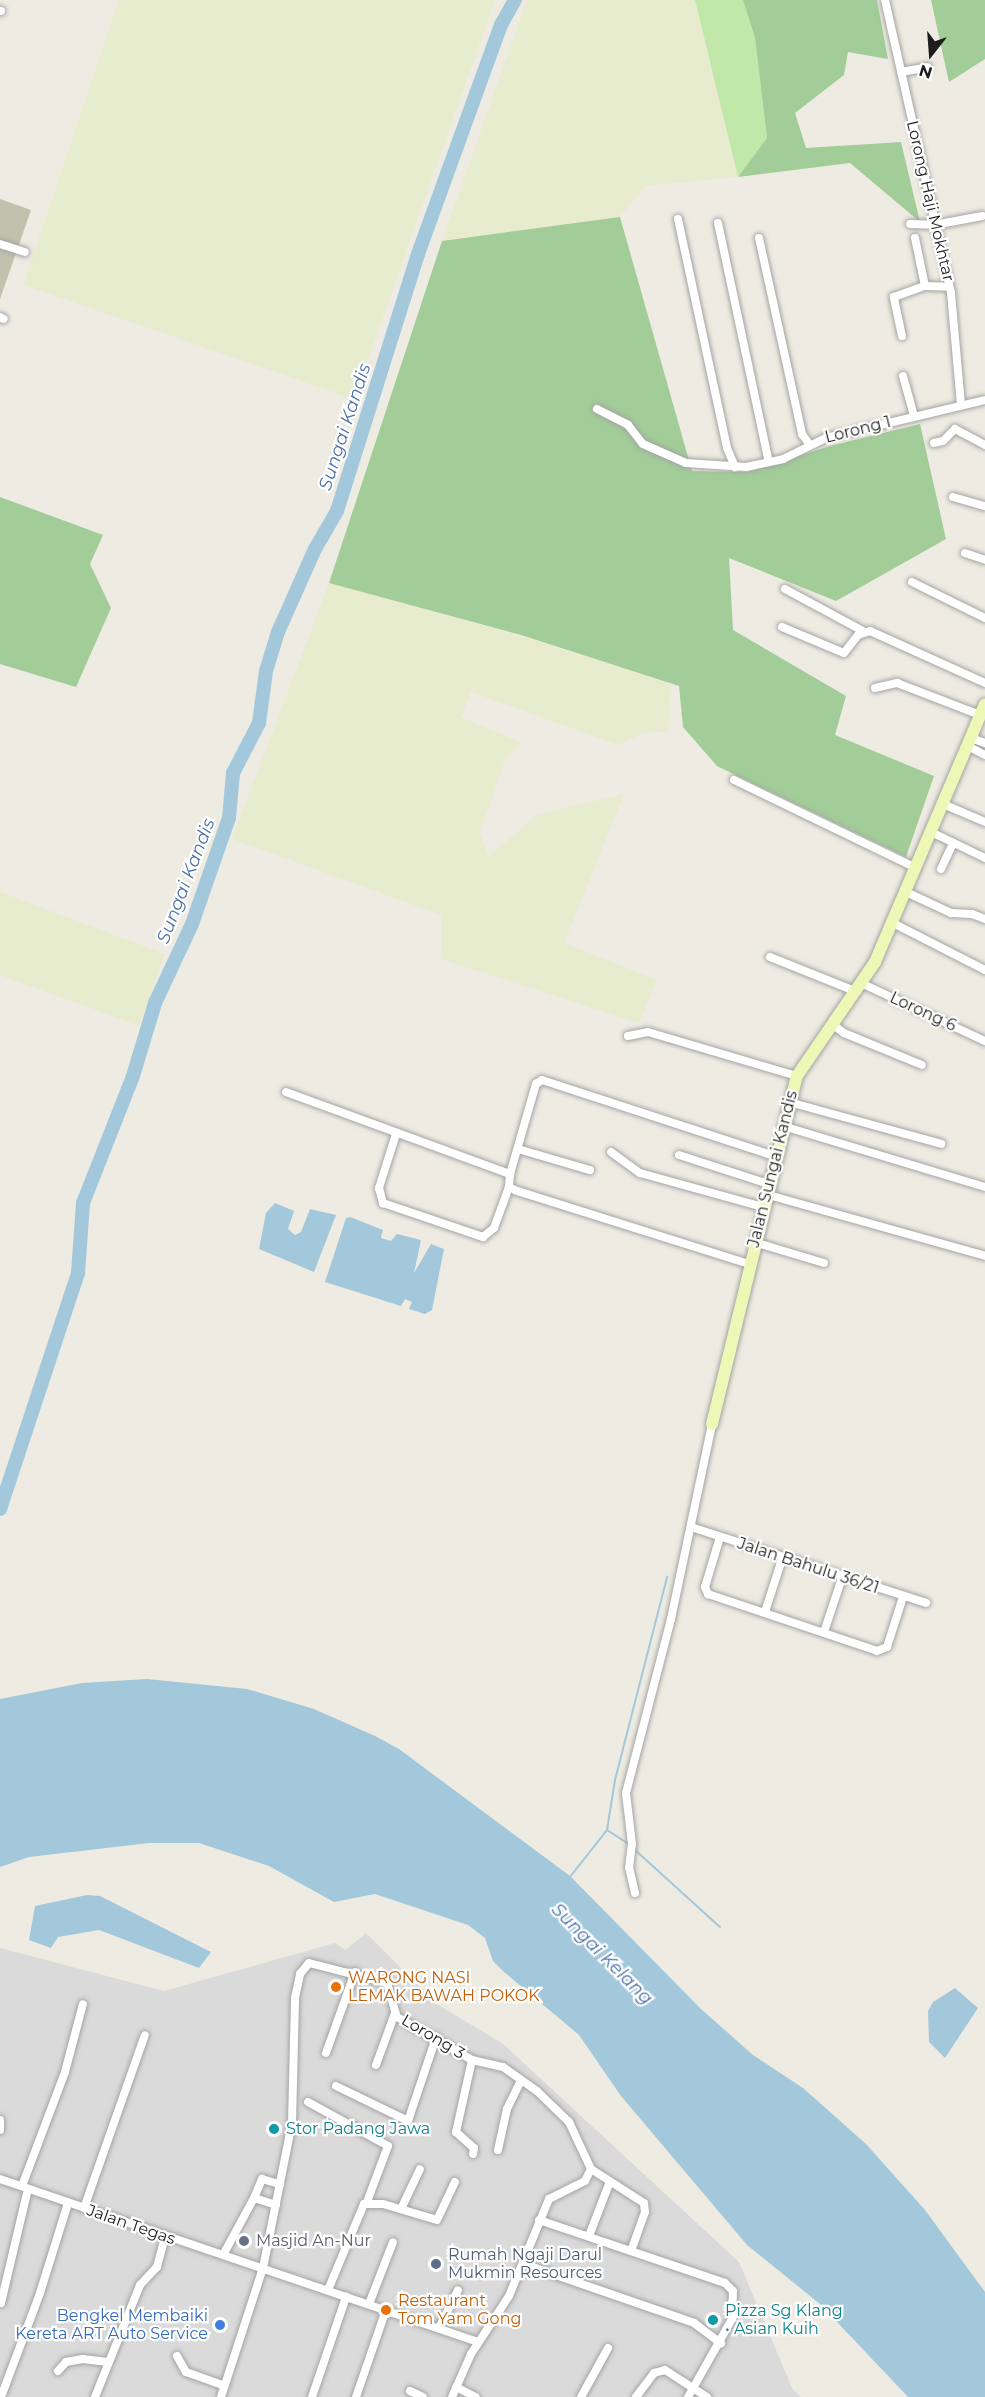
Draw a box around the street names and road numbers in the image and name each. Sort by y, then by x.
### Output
street label: Lorong Haji Mokhtar [902,119,958,283]
street label: Lorong 1 [823,413,893,447]
street label: Lorong 6 [887,988,959,1036]
street label: Jalan Sungai Kandis [744,1089,802,1249]
street label: Jalan Bahulu 36/21 [735,1534,881,1598]
street label: Lorong 3 [398,2011,468,2063]
street label: Jalan Tegas [84,2201,178,2249]

